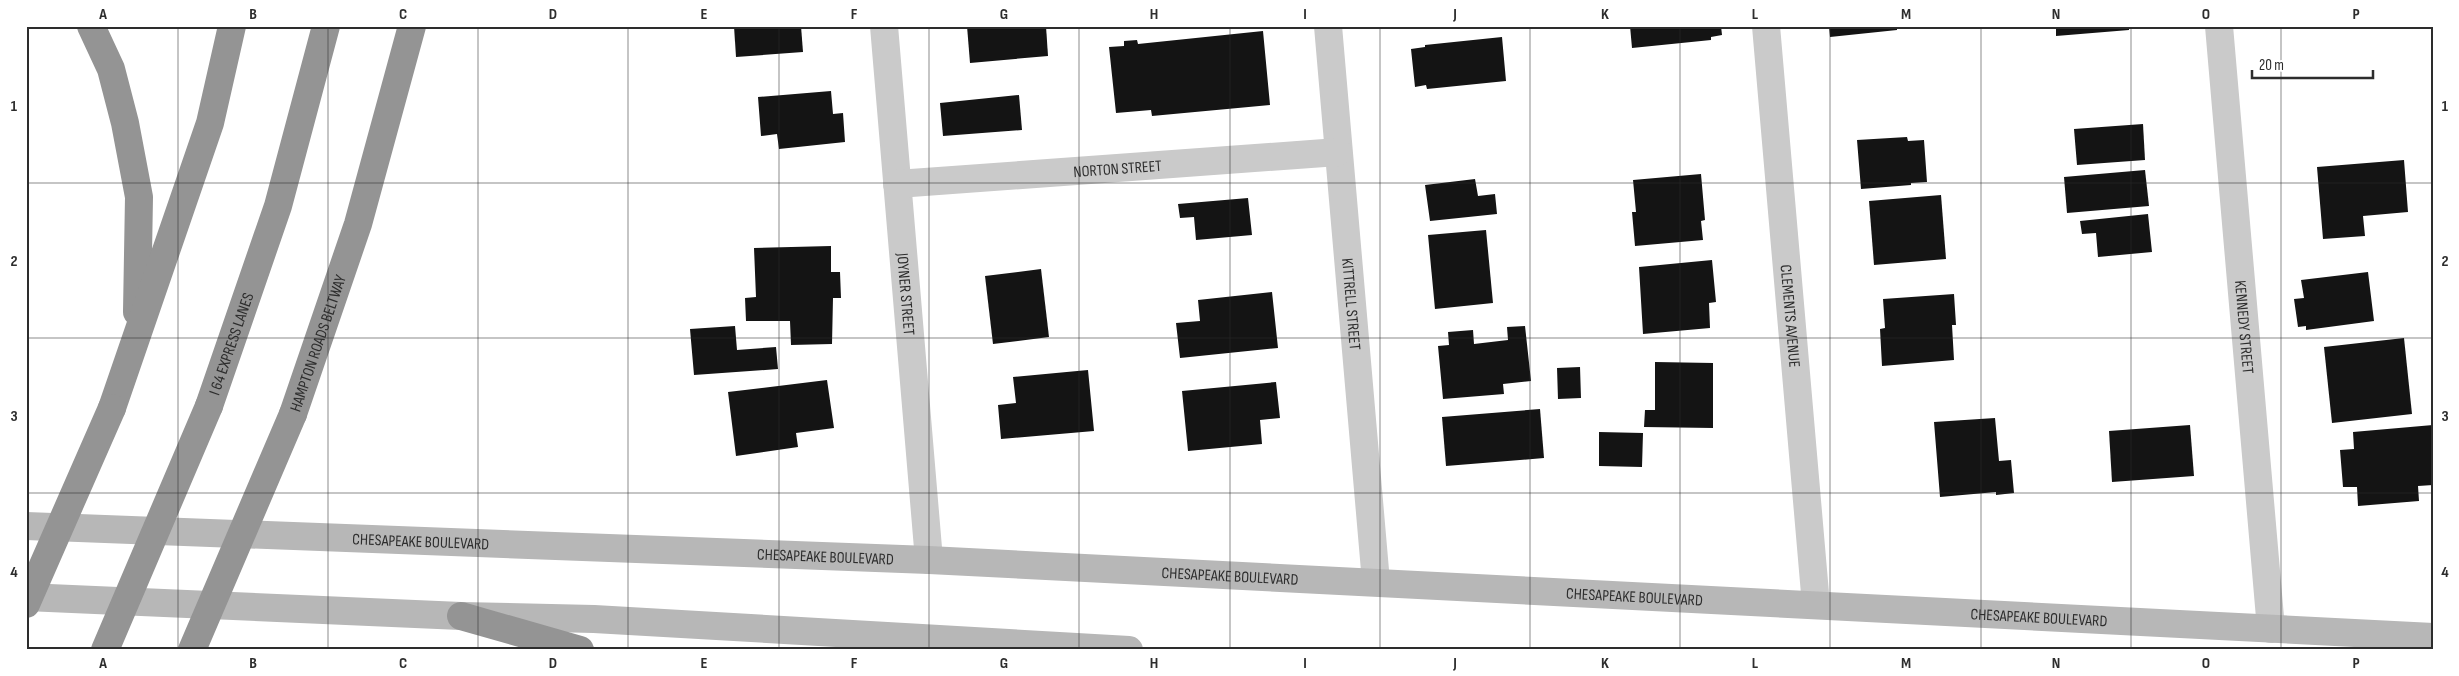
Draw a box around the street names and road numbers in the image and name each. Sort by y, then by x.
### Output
street label: NORTON STREET [1073,157,1163,182]
street label: JOYNER STREET [892,251,918,337]
street label: KITTRELL STREET [1337,257,1364,351]
street label: CLEMENTS AVENUE [1776,264,1803,368]
street label: HAMPTON ROADS BELTWAY [287,272,351,414]
street label: KENNEDY STREET [2230,279,2257,375]
street label: I 64 EXPRESS LANES [206,290,258,398]
street label: CHESAPEAKE BOULEVARD [352,530,490,554]
street label: CHESAPEAKE BOULEVARD [757,546,894,570]
street label: CHESAPEAKE BOULEVARD [1161,564,1299,590]
street label: CHESAPEAKE BOULEVARD [1565,585,1703,611]
street label: CHESAPEAKE BOULEVARD [1970,605,2108,631]

